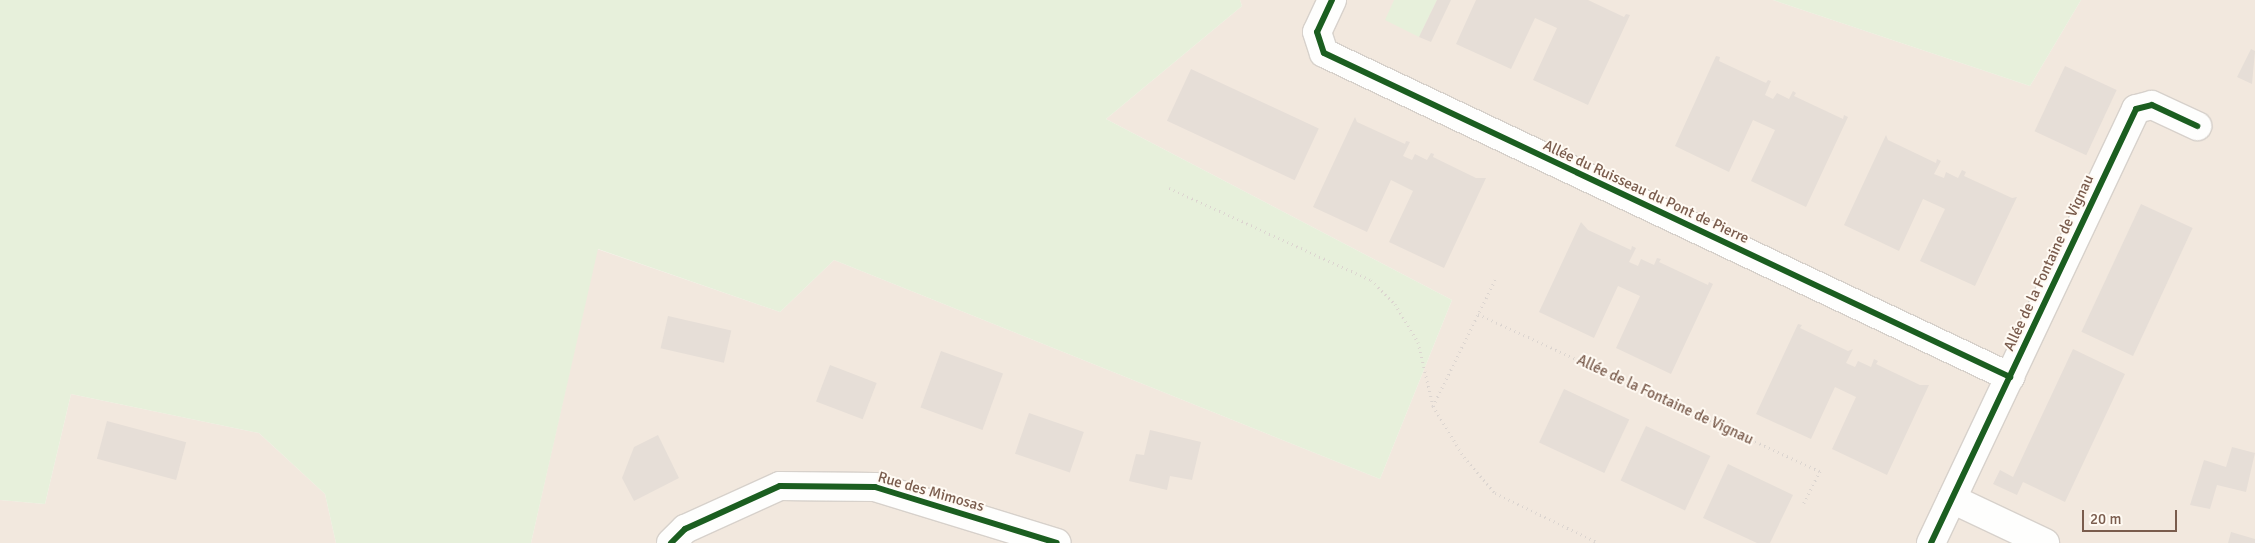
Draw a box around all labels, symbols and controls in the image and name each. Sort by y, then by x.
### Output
street label: Allée du Ruisseau du Pont de Pierre [1540,136,1752,248]
street label: Allée de la Fontaine de Vignau [2000,172,2098,354]
street label: Allée de la Fontaine de Vignau [1574,351,1756,449]
street label: Rue des Mimosas [876,468,986,516]
scale bar [2085,500,2180,532]
text: 20 m [2090,510,2121,528]

